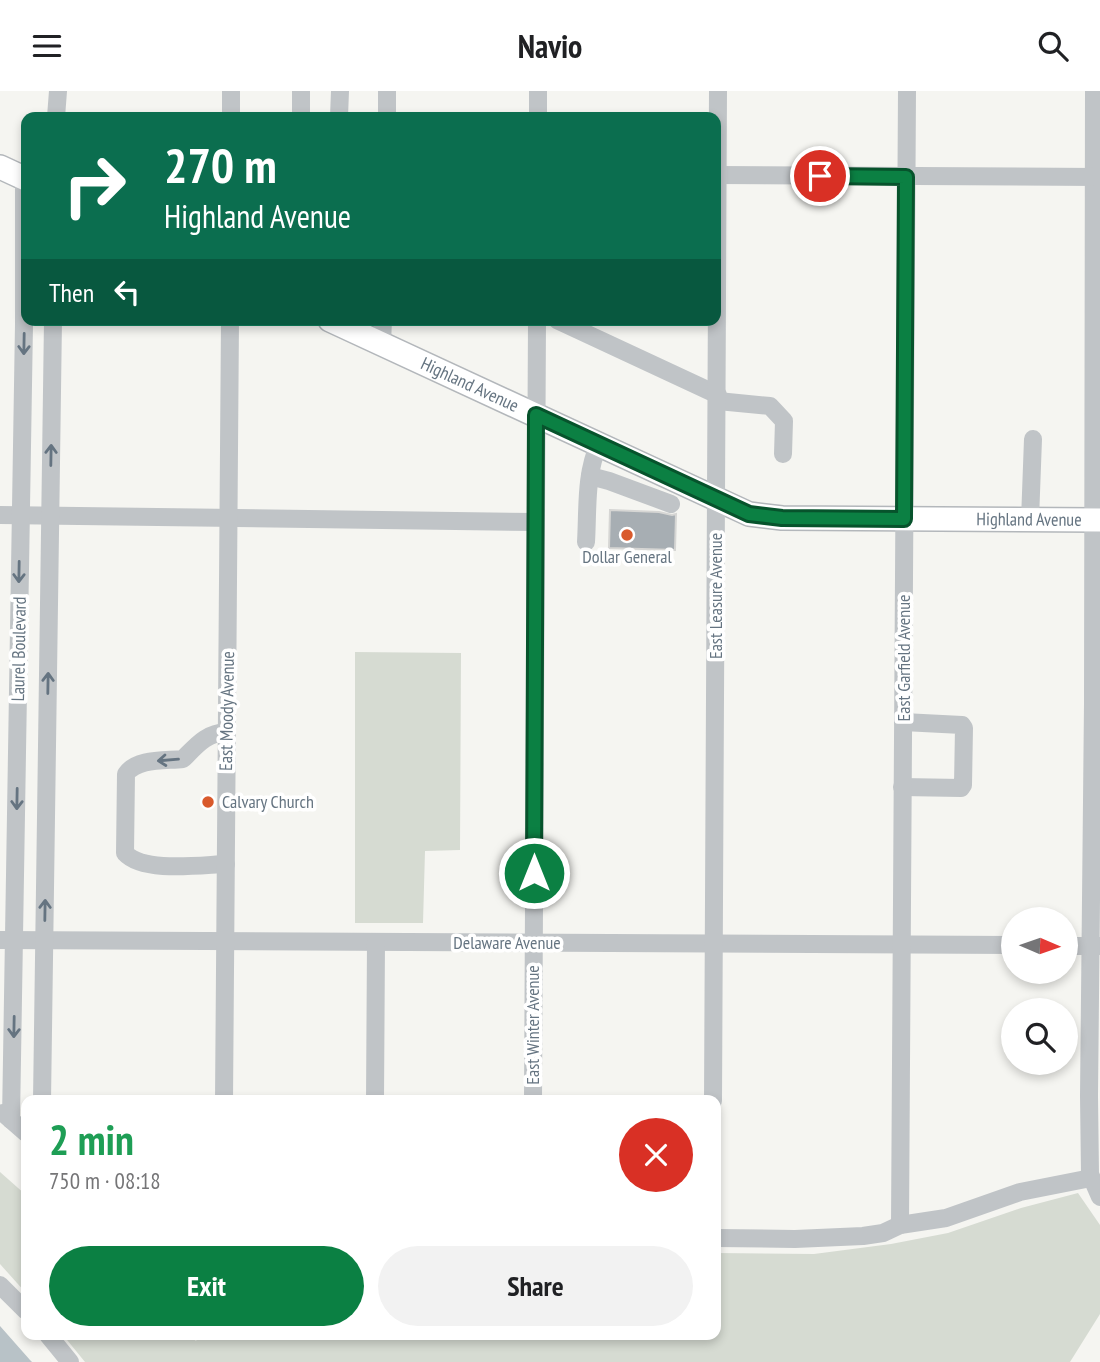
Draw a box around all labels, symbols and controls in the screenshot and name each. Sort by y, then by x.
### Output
text: Navio [518,25,582,67]
icon: menu [28,27,66,65]
icon: search [1034,27,1072,65]
text: 270 m [164,133,277,197]
icon: right [49,140,140,231]
pin [790,146,850,206]
icon: arrive [801,157,839,195]
text: Highland Avenue [164,195,351,237]
icon: left [108,273,146,311]
text: Then [49,276,94,309]
one-way arrow [17,332,30,355]
street label: Highland Avenue [417,352,523,417]
one-way arrow [44,444,58,467]
street label: Highland Avenue [976,507,1082,531]
marker: Dollar General [619,527,635,543]
street label: East Leasure Avenue [704,533,727,659]
place label: Dollar General [582,545,673,568]
one-way arrow [12,560,26,583]
street label: East Garfield Avenue [892,595,915,721]
street label: Laurel Boulevard [6,596,31,702]
street label: East Moody Avenue [214,651,239,771]
one-way arrow [41,671,55,694]
one-way arrow [157,754,180,767]
one-way arrow [10,787,23,810]
place label: Calvary Church [222,790,314,813]
marker: Calvary Church [200,794,216,810]
position arrow [497,836,571,910]
one-way arrow [39,899,52,922]
north arrow [1001,907,1078,983]
map controls [1001,907,1078,1075]
street label: Delaware Avenue [453,931,561,954]
street label: East Winter Avenue [521,965,544,1085]
button: search [1001,998,1078,1075]
one-way arrow [7,1015,21,1038]
text: 2 min [49,1112,134,1167]
button: close [619,1118,693,1192]
text: 750 m · 08:18 [49,1166,161,1195]
button: Exit [49,1246,364,1326]
button: Share [378,1246,693,1326]

